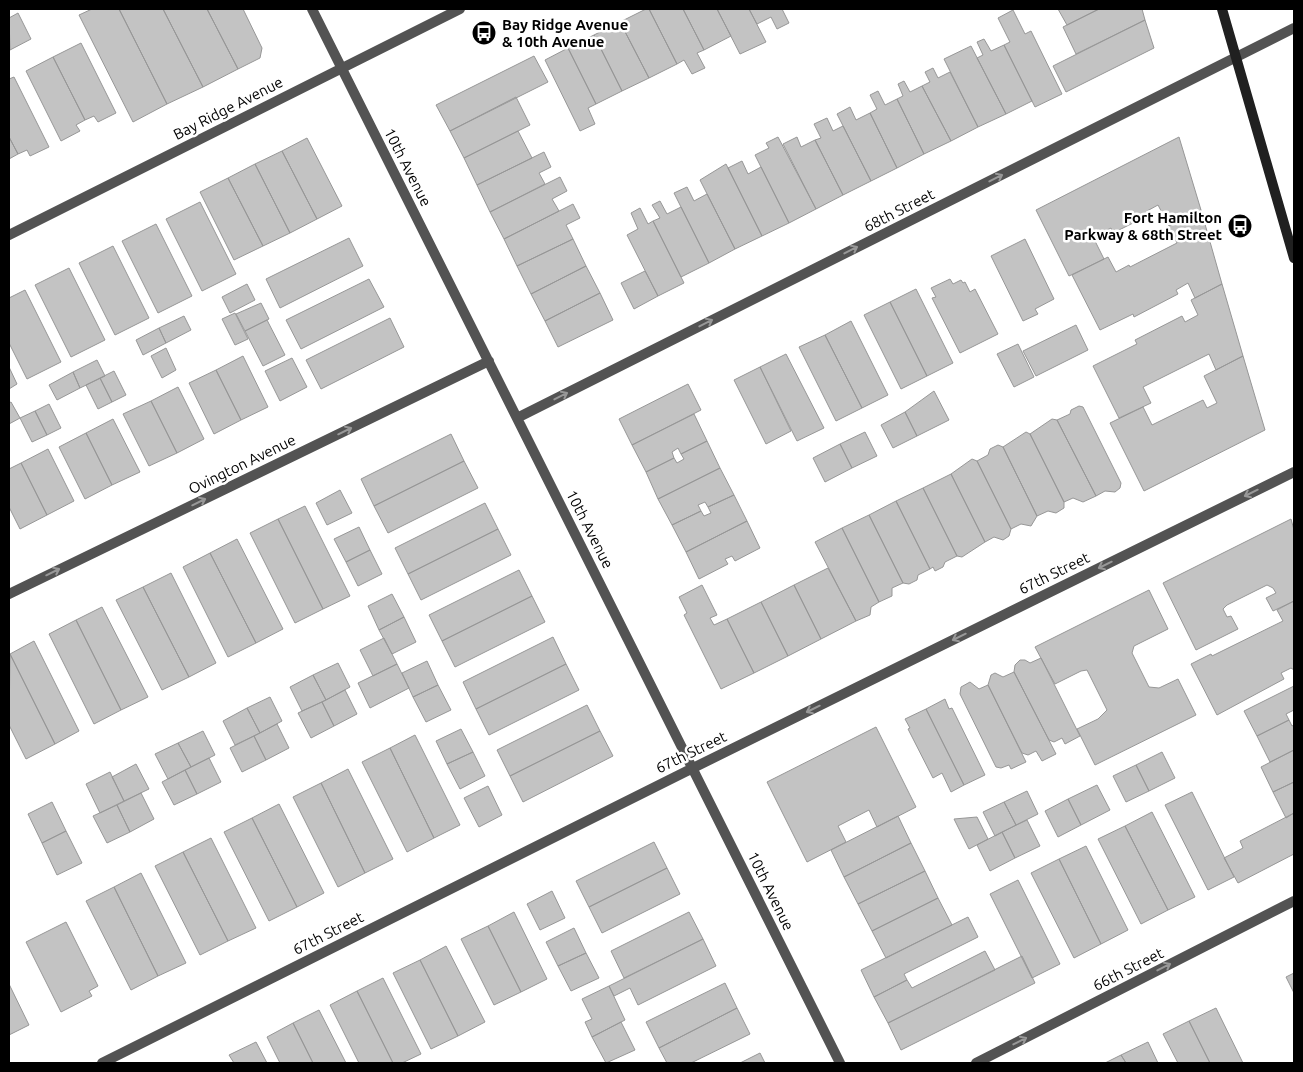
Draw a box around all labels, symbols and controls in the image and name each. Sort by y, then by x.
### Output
place label: Bay Ridge Avenue & 10th Avenue [502,16,628,50]
bus stop icon: Bay Ridge Avenue & 10th Avenue [471,20,497,46]
street label: Bay Ridge Avenue [170,73,286,143]
street label: 10th Avenue [381,125,435,209]
one-way arrow [989,173,1004,183]
street label: 68th Street [861,185,937,235]
place label: Fort Hamilton Parkway & 68th Street [1064,209,1223,243]
bus stop icon: Fort Hamilton Parkway & 68th Street [1227,213,1253,239]
one-way arrow [843,245,858,255]
one-way arrow [698,318,713,327]
one-way arrow [553,391,568,401]
one-way arrow [337,426,352,435]
street label: Ovington Avenue [186,431,298,497]
street label: 10th Avenue [563,487,617,571]
one-way arrow [1243,489,1258,499]
one-way arrow [191,496,206,506]
street label: 67th Street [1016,549,1092,597]
one-way arrow [1098,561,1113,570]
one-way arrow [45,567,60,577]
one-way arrow [952,633,967,642]
one-way arrow [806,705,821,714]
street label: 67th Street [653,728,729,776]
street label: 10th Avenue [745,849,797,933]
street label: 67th Street [290,908,366,958]
street label: 66th Street [1090,944,1166,994]
one-way arrow [1157,962,1172,972]
one-way arrow [1012,1036,1027,1046]

